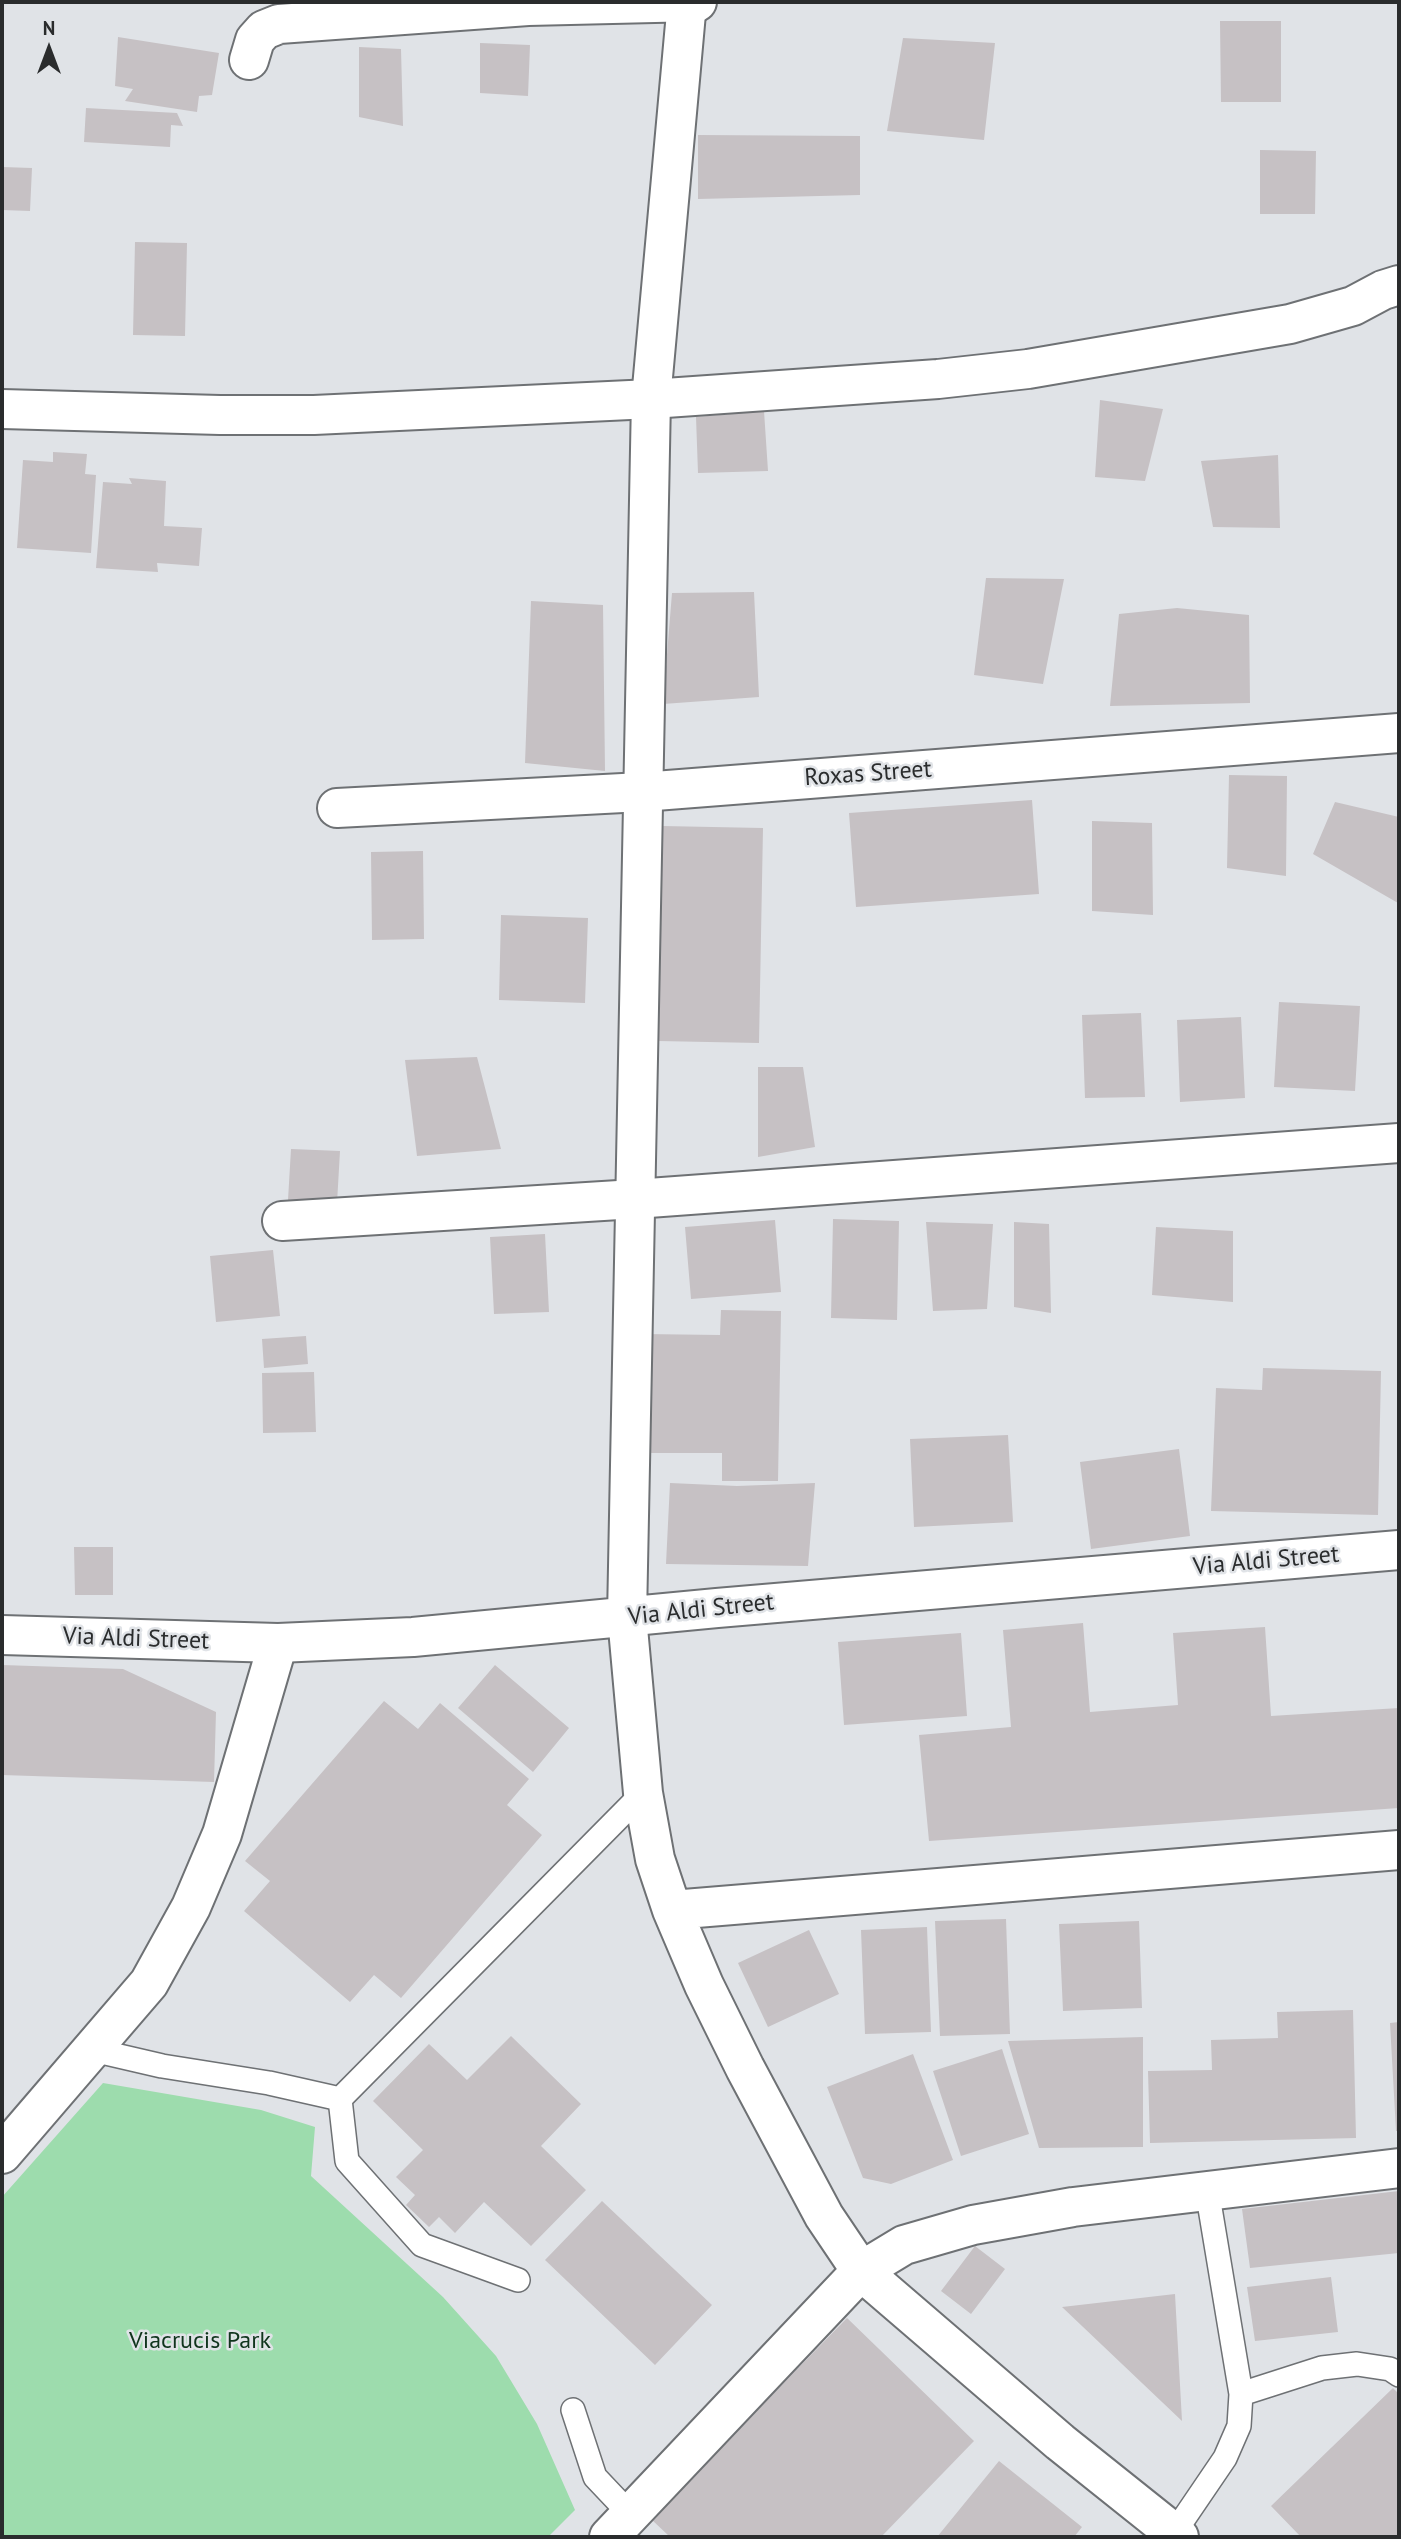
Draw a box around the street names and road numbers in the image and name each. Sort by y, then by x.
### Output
street label: Roxas Street [803,755,933,793]
street label: Via Aldi Street [1192,1540,1340,1582]
street label: Via Aldi Street [627,1588,775,1632]
street label: Via Aldi Street [62,1622,210,1656]

